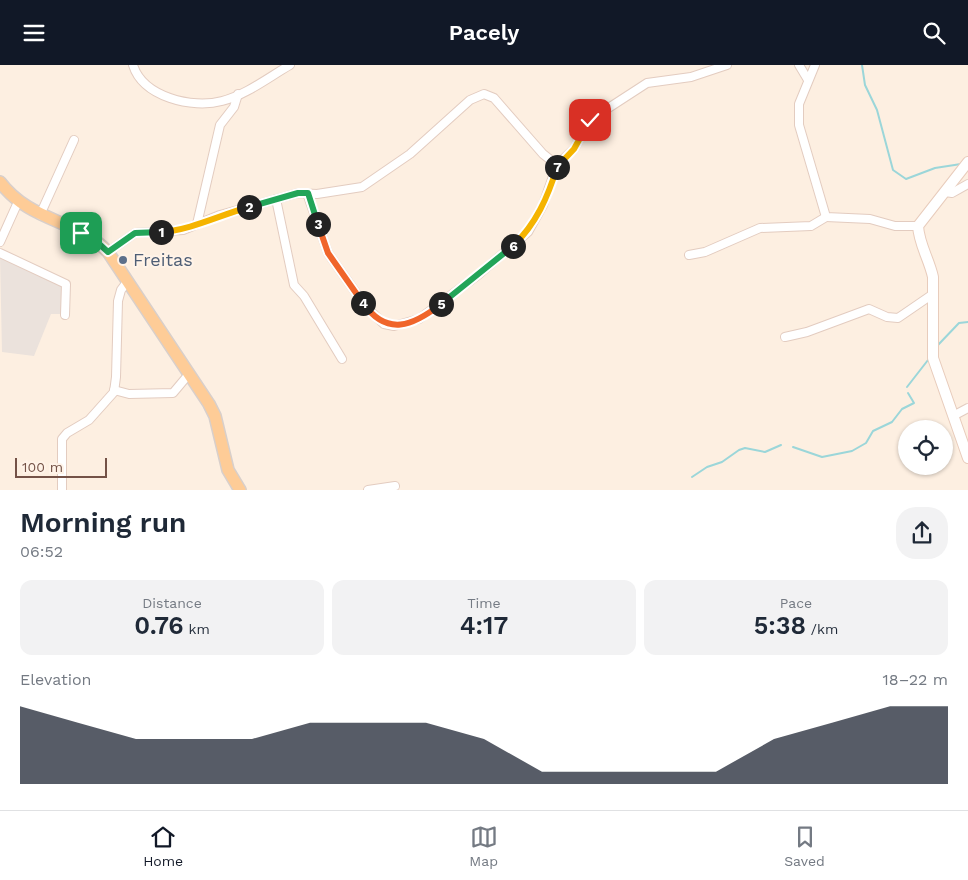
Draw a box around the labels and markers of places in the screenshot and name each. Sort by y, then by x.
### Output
pin [569,99,611,141]
pin: 7 [544,155,570,179]
pin: 2 [236,195,262,219]
pin: 3 [306,211,330,237]
pin [60,212,102,254]
pin: 1 [148,219,174,245]
pin: 6 [500,233,526,259]
place label: Freitas [133,249,193,270]
marker: Freitas [117,254,129,266]
pin: 4 [350,291,376,315]
pin: 5 [428,291,454,317]

